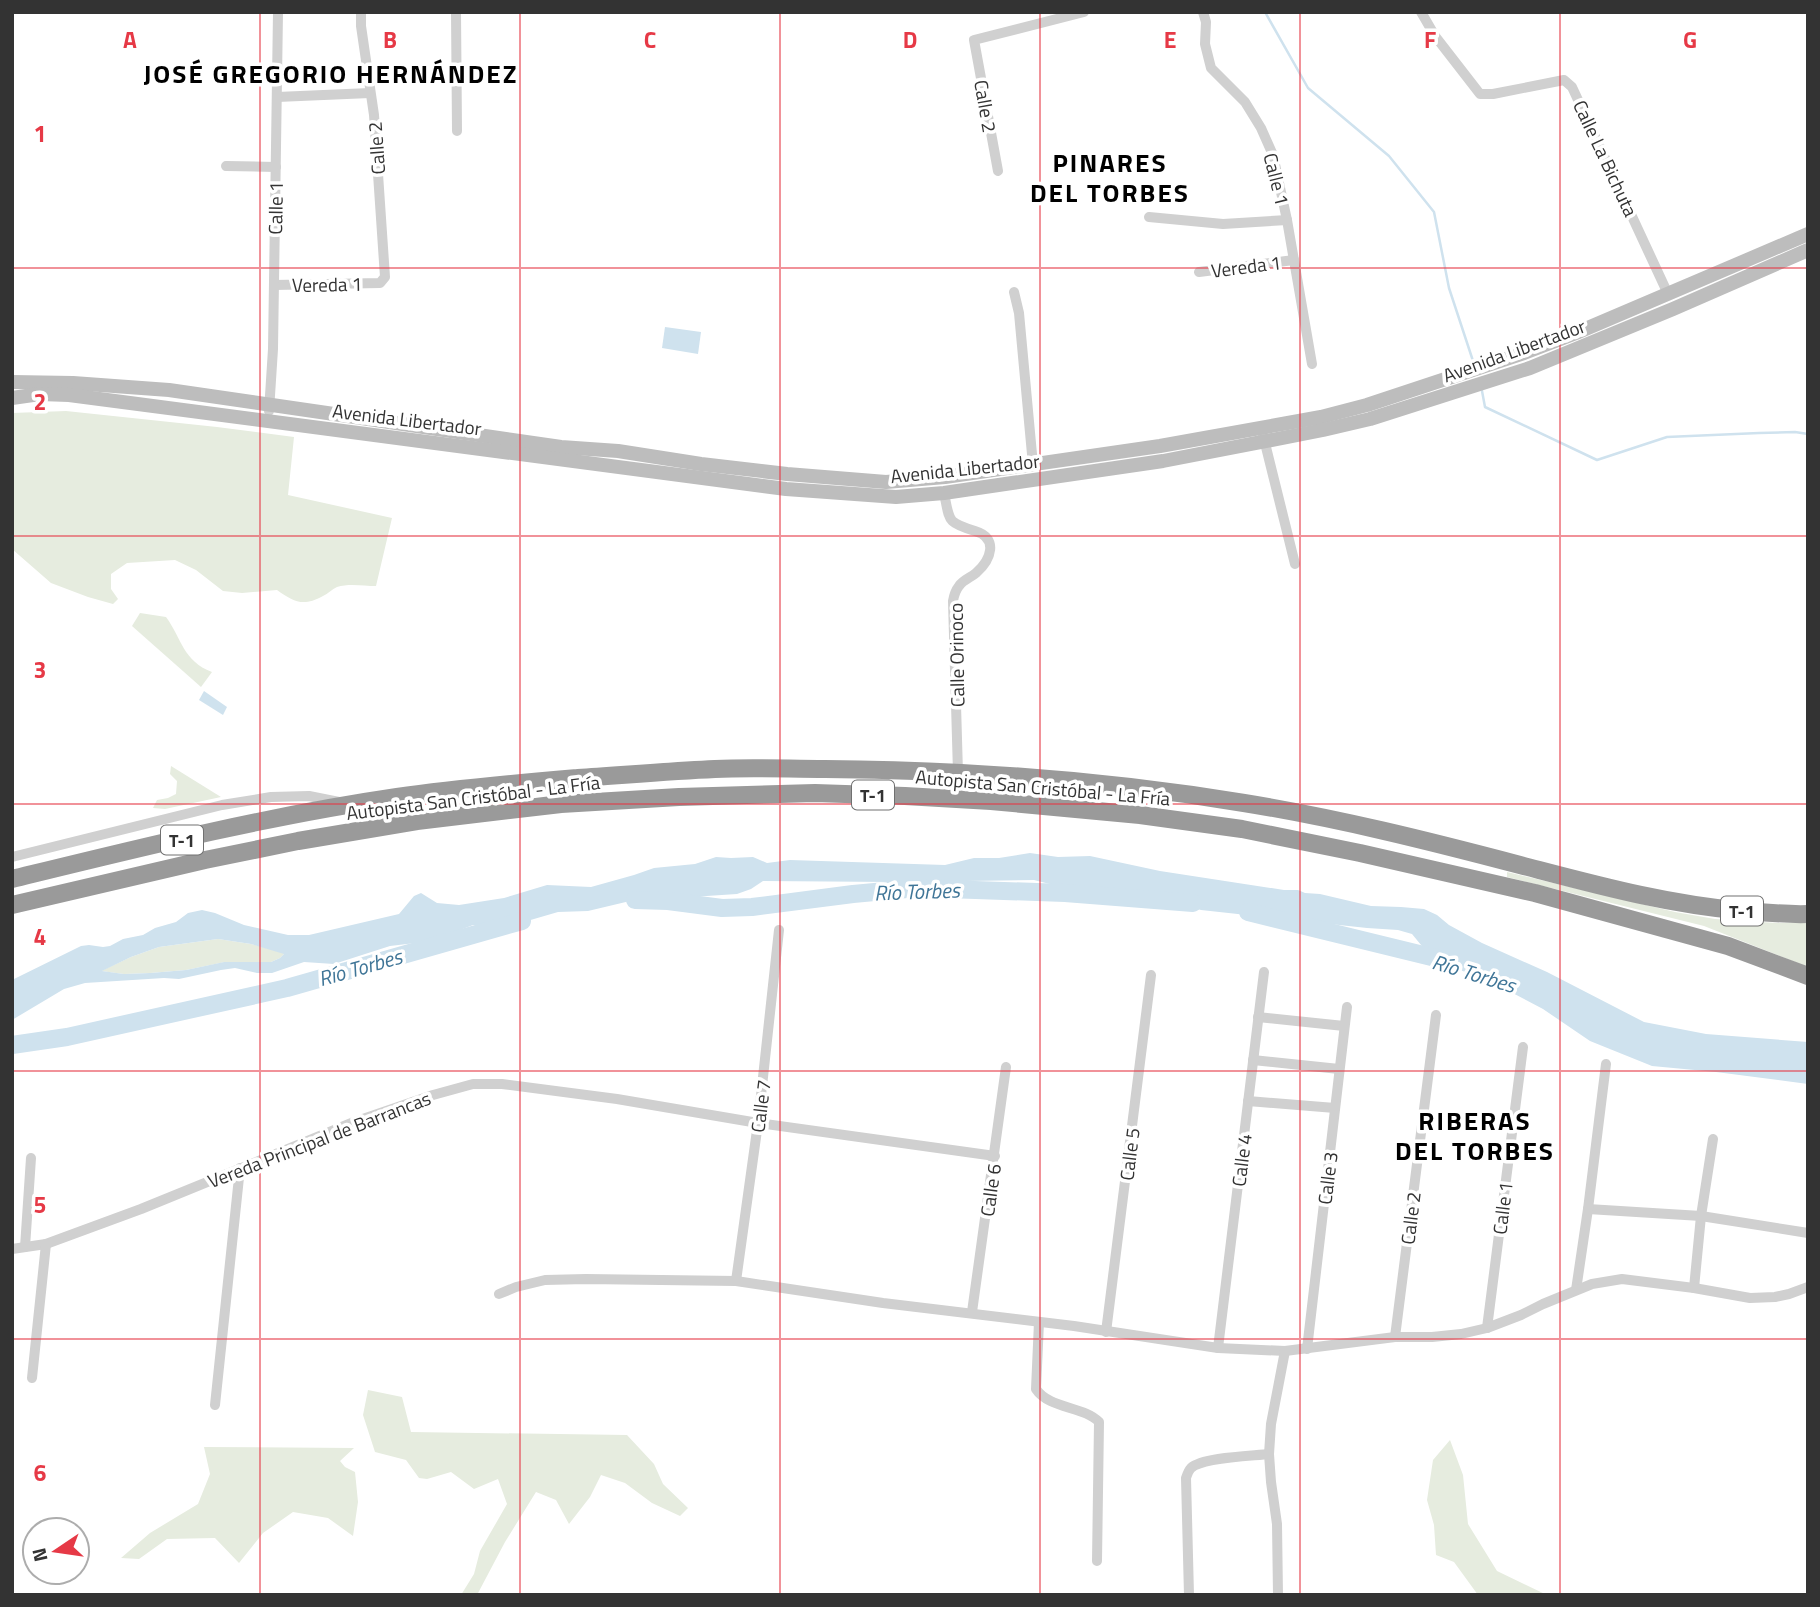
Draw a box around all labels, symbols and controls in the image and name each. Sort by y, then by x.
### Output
text: A [123,22,137,57]
text: B [383,22,397,57]
text: C [644,22,656,57]
text: D [903,22,917,57]
text: E [1164,22,1176,57]
text: F [1424,22,1436,57]
text: G [1683,22,1697,57]
district label: JOSÉ GREGORIO HERNÁNDEZ [143,54,519,93]
street label: Calle 2 [967,77,1005,135]
street label: Calle La Bichuta [1566,95,1646,222]
text: 1 [34,116,46,151]
street label: Calle 2 [360,121,392,175]
district label: PINARES DEL TORBES [1030,143,1190,212]
street label: Calle 1 [1257,150,1297,208]
street label: Calle 1 [260,181,290,235]
street label: Vereda 1 [1209,247,1283,285]
street label: Vereda 1 [292,269,362,299]
street label: Avenida Libertador [1439,311,1590,389]
text: 2 [34,384,46,419]
street label: Avenida Libertador [331,395,484,443]
street label: Avenida Libertador [889,446,1041,490]
street label: Calle Orinoco [941,603,971,707]
text: 3 [34,652,46,687]
street label: Autopista San Cristóbal - La Fría [914,761,1172,813]
street label: Autopista San Cristóbal - La Fría [344,767,602,827]
road number: T-1 [852,780,894,810]
road number: T-1 [161,826,203,854]
water label: Río Torbes [874,873,962,908]
road number: T-1 [1721,896,1763,926]
text: 4 [34,919,46,954]
water label: Río Torbes [314,939,407,994]
water label: Río Torbes [1428,945,1521,1001]
street label: Calle 7 [742,1078,778,1134]
street label: Vereda Principal de Barrancas [203,1083,435,1195]
district label: RIBERAS DEL TORBES [1395,1101,1555,1170]
street label: Calle 5 [1111,1126,1147,1182]
street label: Calle 4 [1223,1132,1259,1188]
street label: Calle 3 [1309,1150,1345,1206]
street label: Calle 6 [972,1162,1008,1218]
street label: Calle 1 [1484,1180,1520,1236]
text: 5 [34,1187,46,1222]
street label: Calle 2 [1392,1190,1428,1246]
text: 6 [34,1455,47,1490]
north arrow [21,1516,91,1586]
text: N [23,1545,55,1565]

